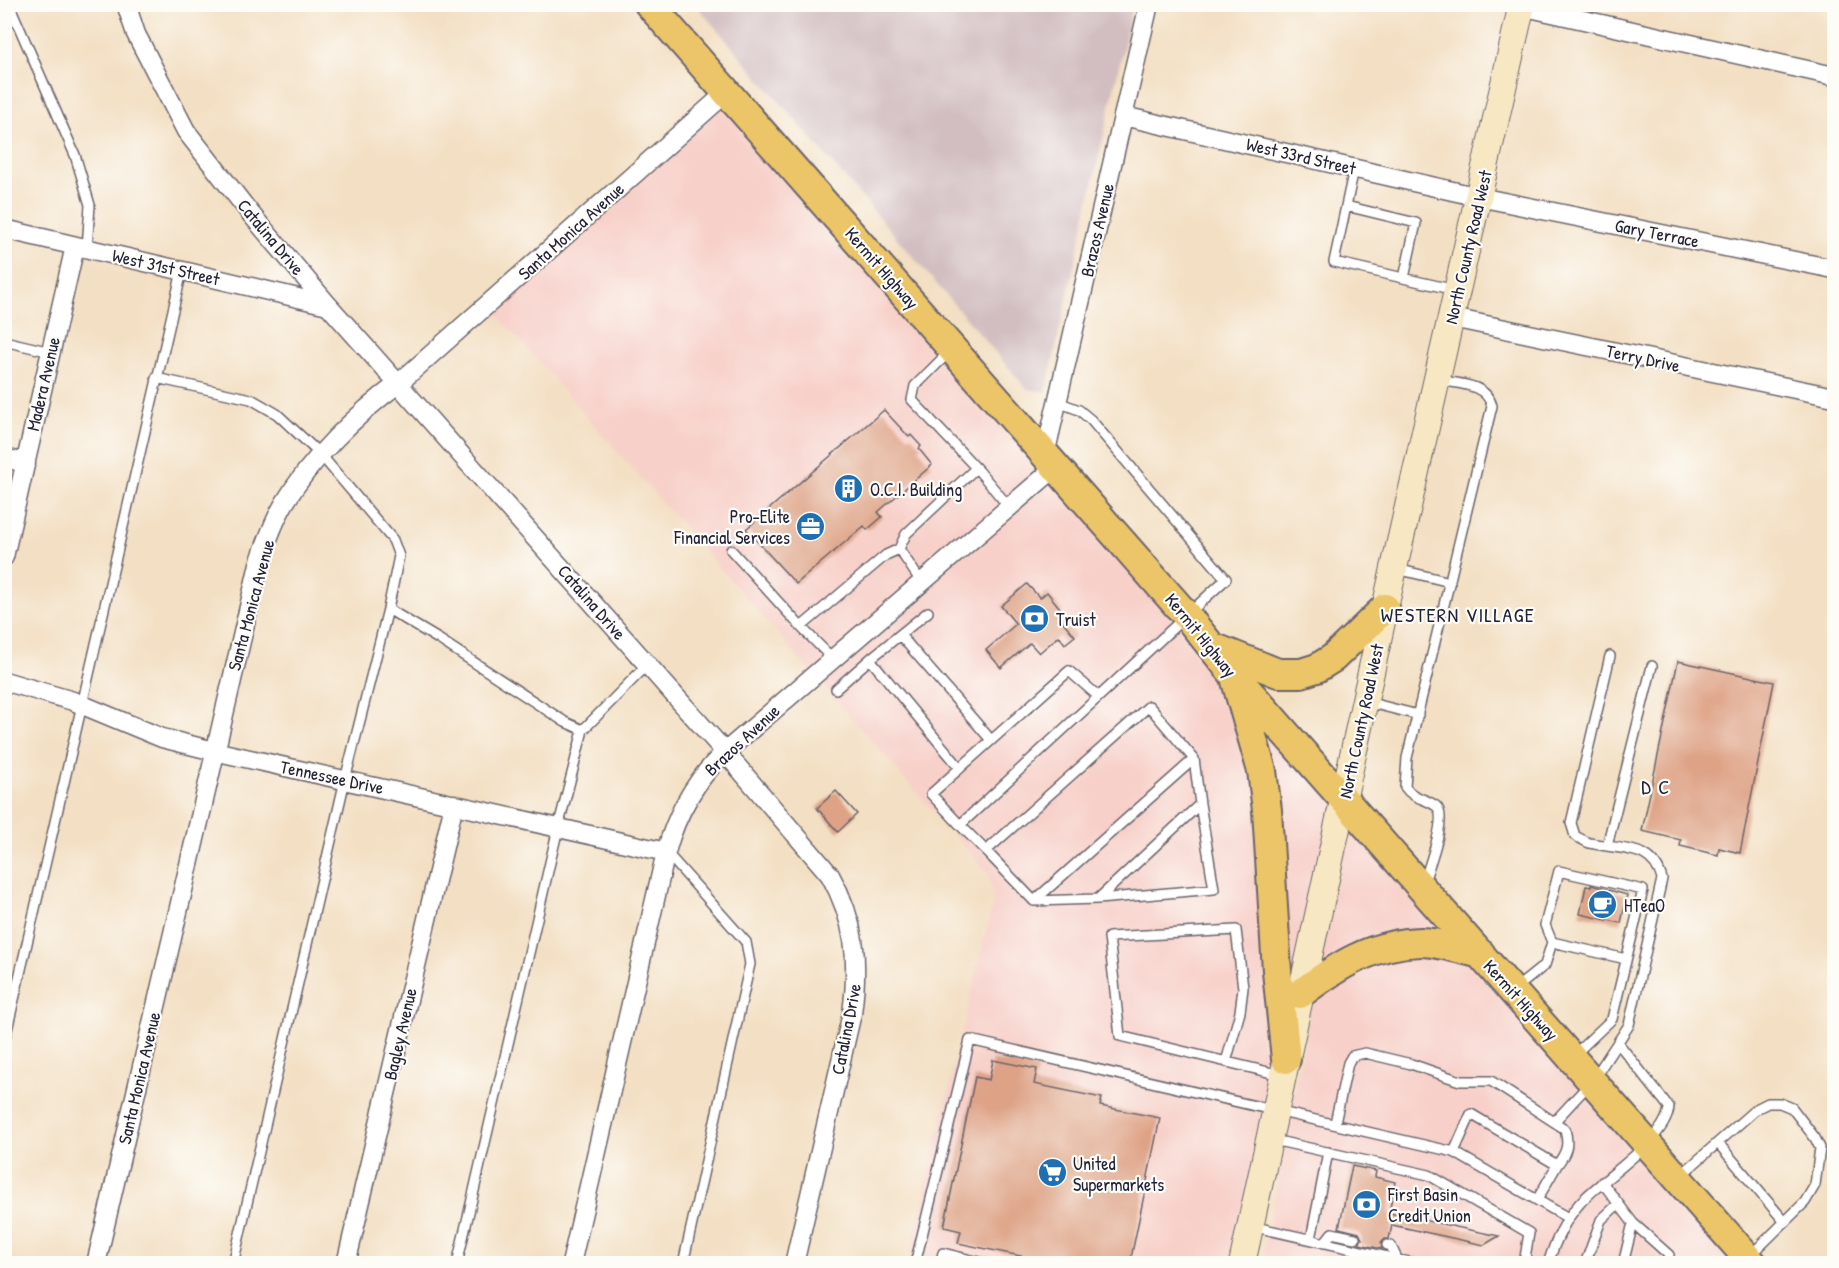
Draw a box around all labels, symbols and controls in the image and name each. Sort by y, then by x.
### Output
street label: West 33rd Street [1244,131,1359,181]
street label: North County Road West [1438,167,1498,326]
street label: Santa Monica Avenue [513,177,629,285]
street label: Brazos Avenue [1074,181,1120,279]
street label: Catalina Drive [232,194,310,280]
street label: Gary Terrace [1613,213,1701,253]
street label: Kermit Highway [839,222,925,315]
street label: West 31st Street [110,243,223,292]
street label: Madera Avenue [20,335,66,433]
street label: Terry Drive [1604,338,1682,378]
building icon: O.C.I. Building [833,473,865,505]
place label: O.C.I. Building [870,477,962,502]
place label: Pro-Elite Financial Services [673,504,790,550]
office icon: Pro-Elite Financial Services [795,510,827,542]
street label: Santa Monica Avenue [221,537,281,673]
street label: Catalina Drive [552,559,632,645]
street label: Kermit Highway [1159,588,1243,682]
district label: WESTERN VILLAGE [1381,601,1535,628]
bank icon: Truist [1019,603,1051,635]
place label: Truist [1056,607,1097,632]
street label: North County Road West [1332,641,1390,800]
street label: Brazos Avenue [699,699,785,781]
street label: Tennessee Drive [278,754,386,800]
district label: D C [1641,773,1671,800]
cafe icon: HTeaO [1587,889,1619,921]
place label: HTeaO [1624,893,1665,918]
street label: Kermit Highway [1478,954,1564,1046]
street label: Catalina Drive [825,981,867,1077]
street label: Bagley Avenue [377,986,423,1082]
street label: Santa Monica Avenue [112,1010,166,1146]
place label: United Supermarkets [1073,1151,1164,1197]
supermarket icon: United Supermarkets [1036,1157,1068,1189]
place label: First Basin Credit Union [1387,1182,1471,1228]
bank icon: First Basin Credit Union [1351,1188,1383,1220]

